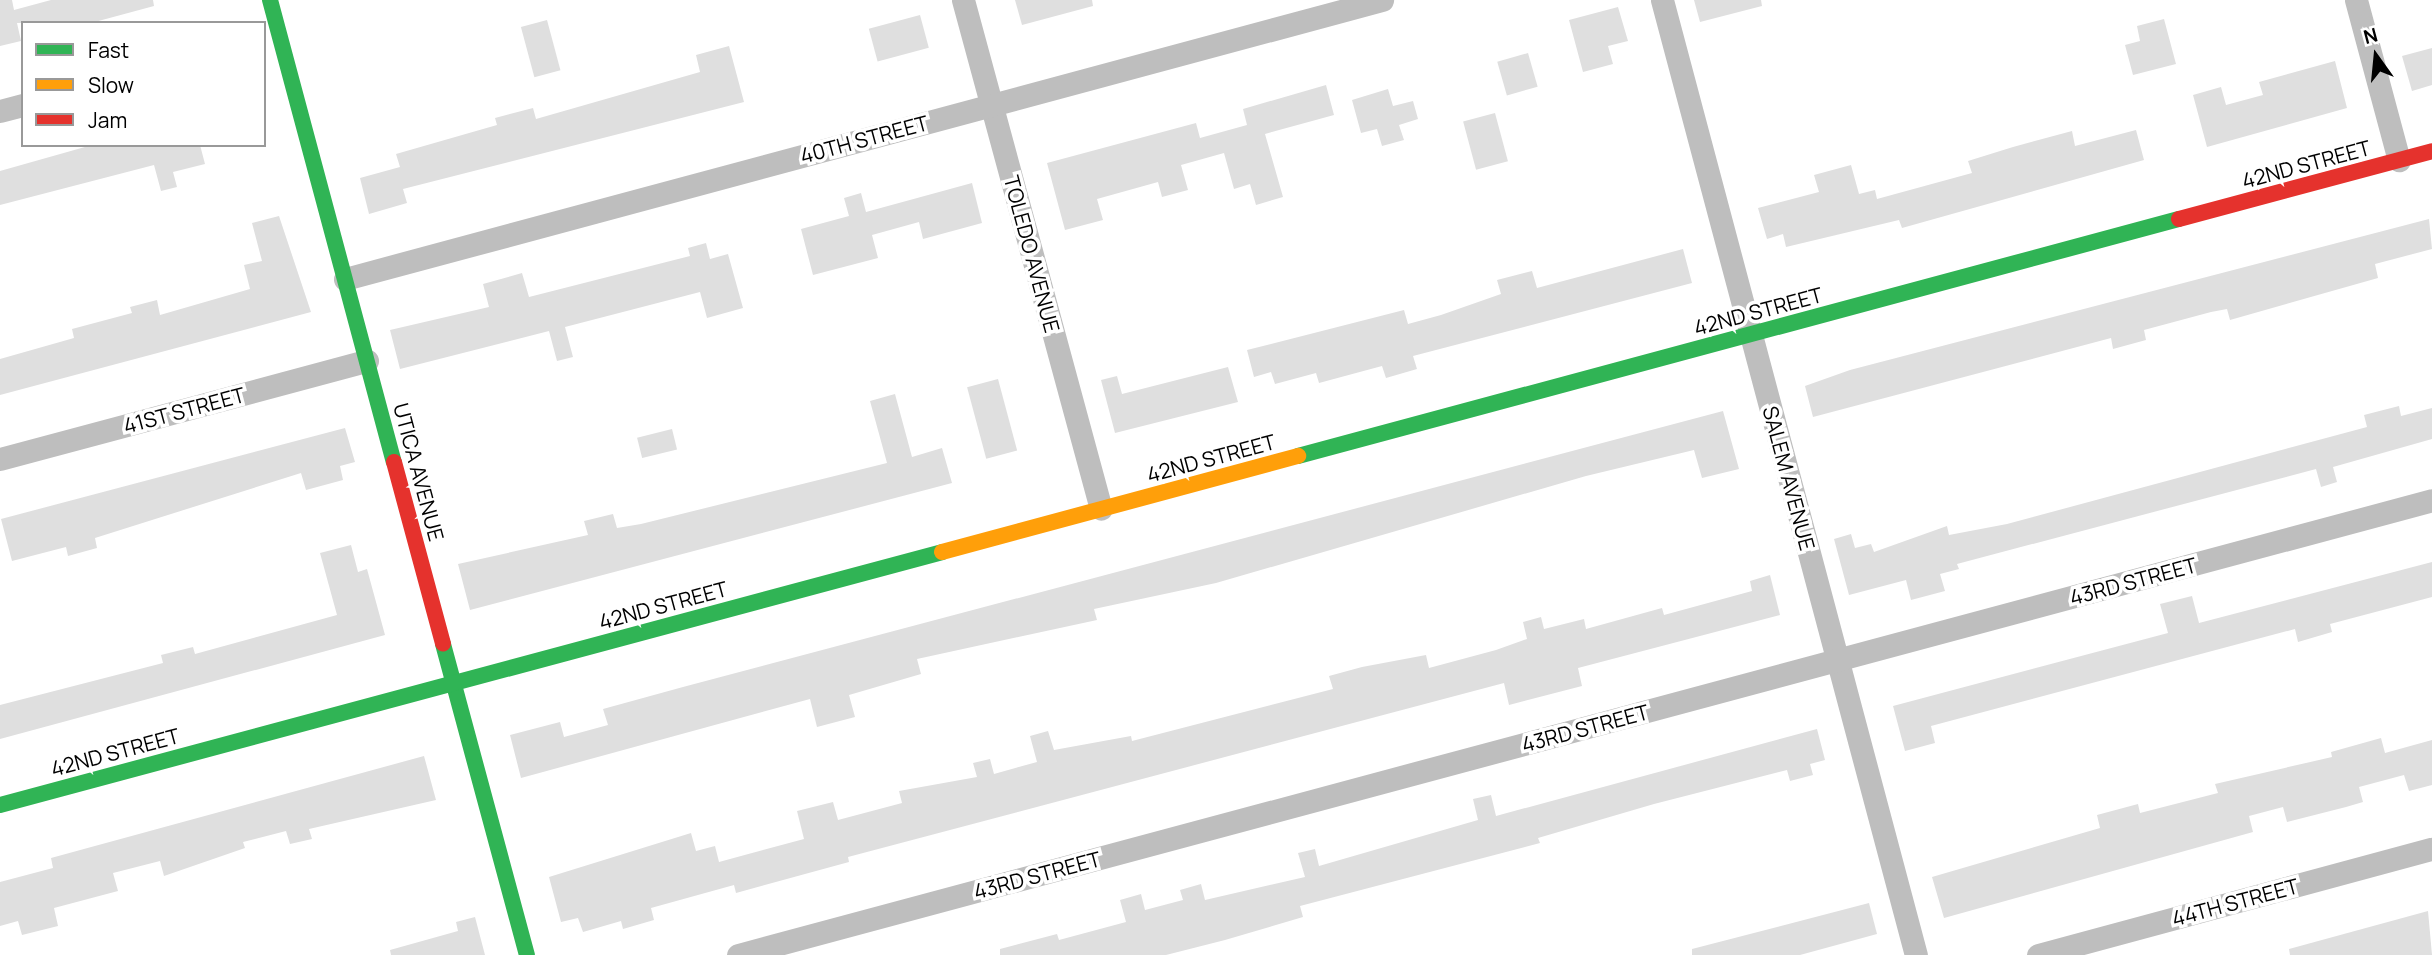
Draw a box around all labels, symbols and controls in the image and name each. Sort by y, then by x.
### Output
legend [21,21,266,147]
north arrow [2341,21,2411,91]
text: N [2361,21,2381,50]
text: Fast [88,36,129,64]
text: Slow [88,71,134,99]
text: Jam [88,106,127,134]
street label: 40TH STREET [797,110,931,168]
street label: 42ND STREET [2239,135,2373,193]
street label: TOLEDO AVENUE [999,173,1065,335]
street label: 42ND STREET [1691,282,1825,340]
street label: 41ST STREET [120,382,248,438]
street label: UTICA AVENUE [388,400,450,544]
street label: SALEM AVENUE [1758,403,1820,553]
street label: 42ND STREET [1144,429,1278,487]
street label: 43RD STREET [2067,552,2199,610]
street label: 42ND STREET [596,576,730,634]
street label: 43RD STREET [1519,699,1651,757]
street label: 42ND STREET [48,723,182,781]
street label: 43RD STREET [971,846,1103,904]
street label: 44TH STREET [2169,873,2301,931]

